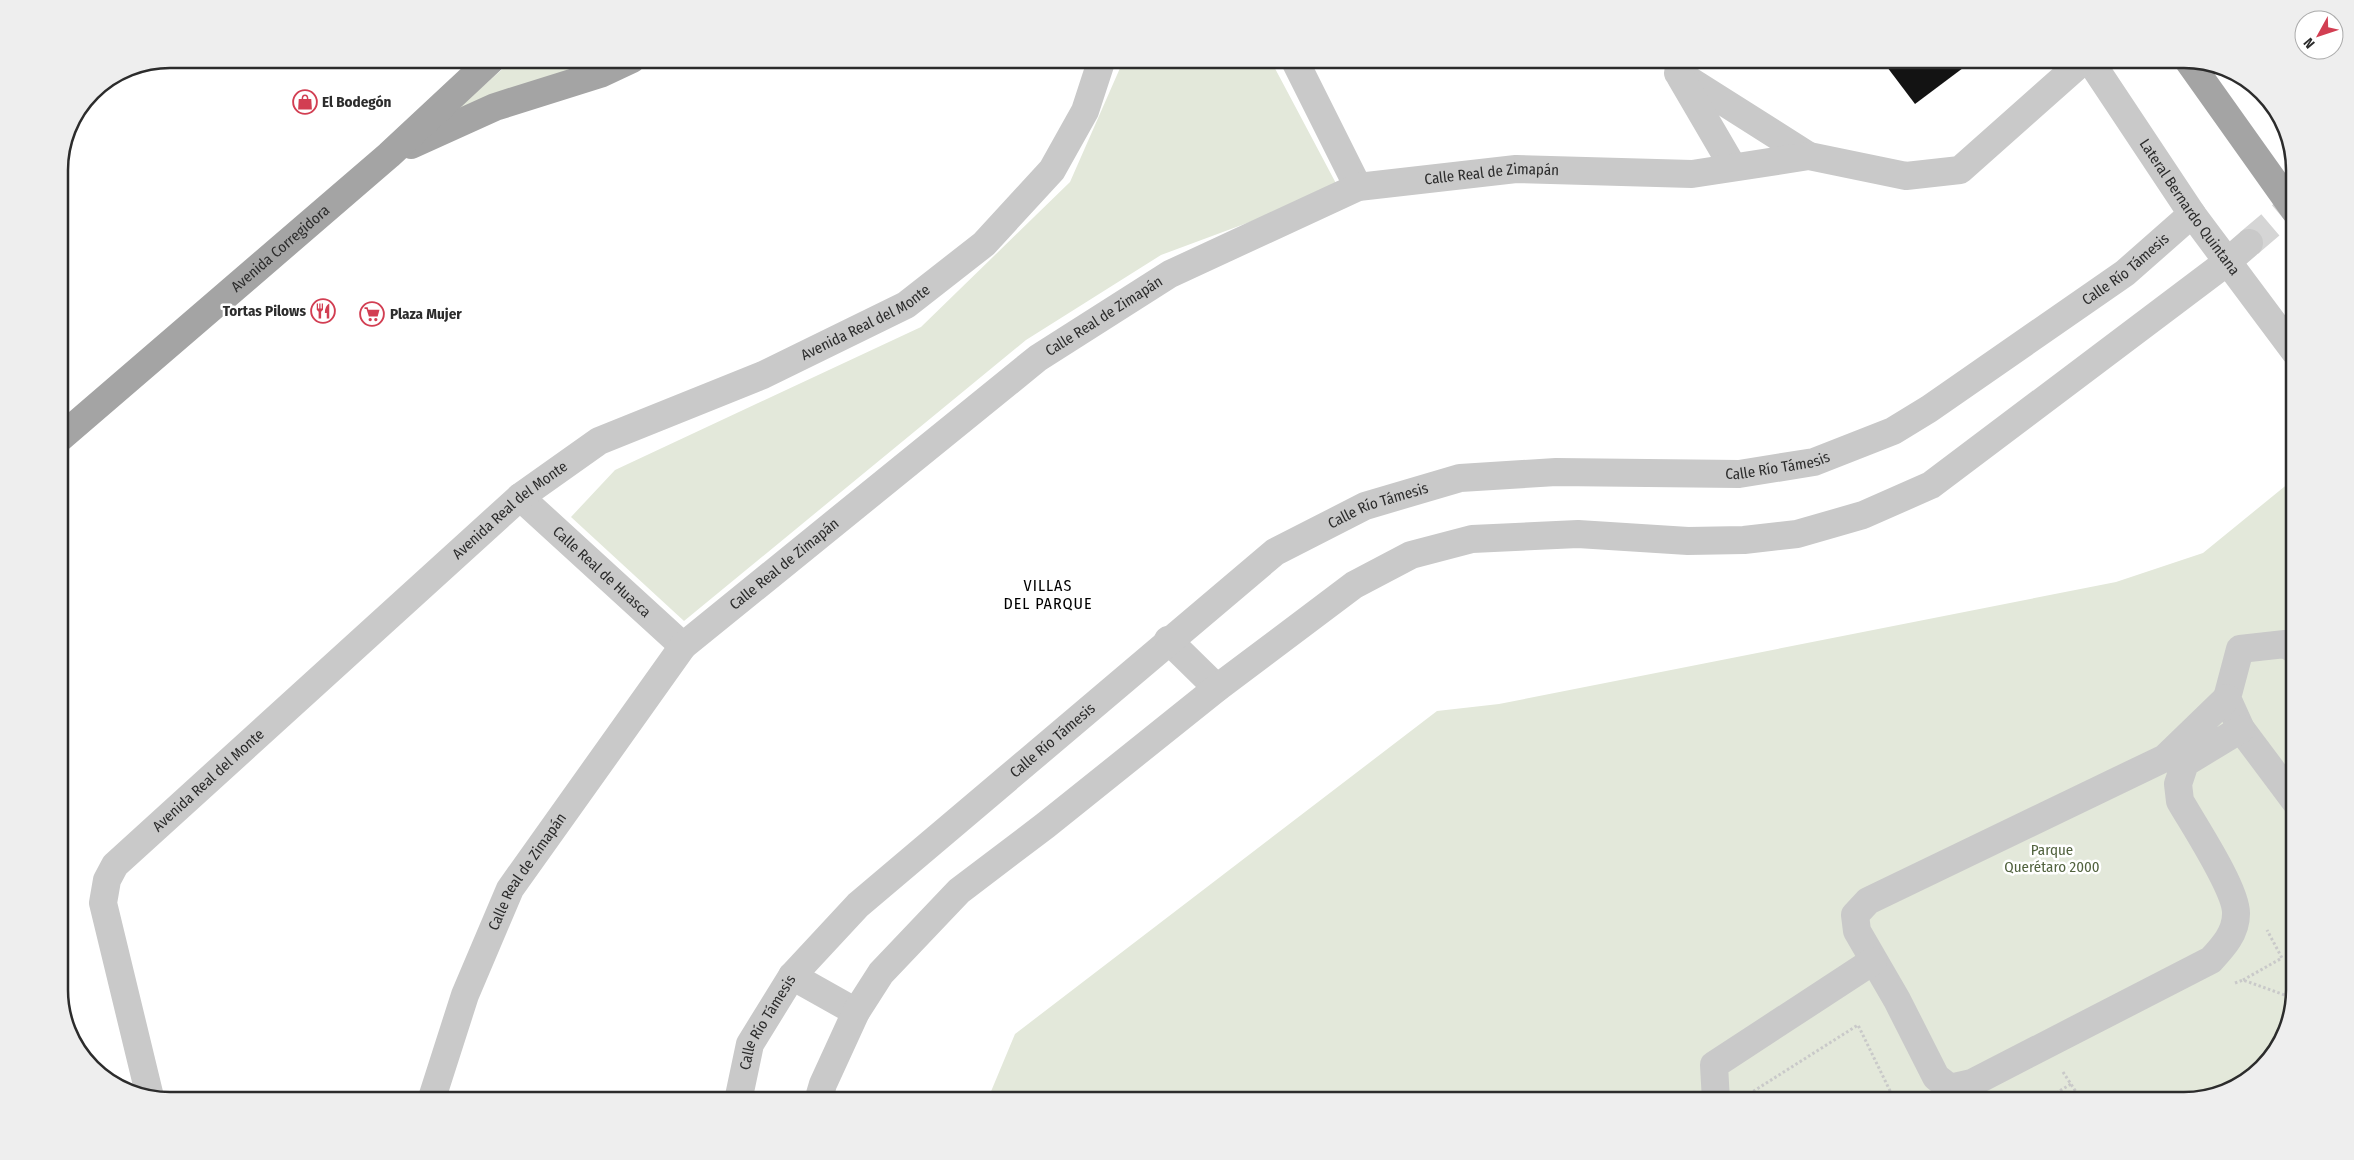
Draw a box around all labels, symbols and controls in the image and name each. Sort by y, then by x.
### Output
north arrow [2294,10,2344,60]
text: N [2300,34,2319,52]
shop icon: El Bodegón [292,89,318,115]
place label: El Bodegón [322,93,392,111]
street label: Lateral Bernardo Quintana [2136,135,2244,279]
street label: Calle Real de Zimapán [1423,160,1559,188]
street label: Avenida Corregidora [227,201,333,296]
street label: Calle Río Támesis [2078,229,2173,309]
street label: Calle Real de Zimapán [1042,272,1166,360]
street label: Avenida Real del Monte [798,281,934,364]
restaurant icon: Tortas Pilows [310,298,336,324]
supermarket icon: Plaza Mujer [359,301,385,327]
place label: Tortas Pilows [223,302,306,320]
place label: Plaza Mujer [390,305,462,323]
street label: Calle Río Támesis [1725,448,1832,483]
street label: Avenida Real del Monte [449,457,571,563]
street label: Calle Río Támesis [1325,479,1430,532]
street label: Calle Real de Zimapán [726,514,842,614]
street label: Calle Real de Huasca [549,523,655,621]
district label: VILLAS DEL PARQUE [1003,576,1093,613]
street label: Calle Río Támesis [1006,699,1099,781]
street label: Avenida Real del Monte [149,725,268,835]
street label: Calle Real de Zimapán [484,809,570,933]
park label: Parque Querétaro 2000 [2004,841,2100,876]
street label: Calle Río Támesis [736,971,800,1072]

